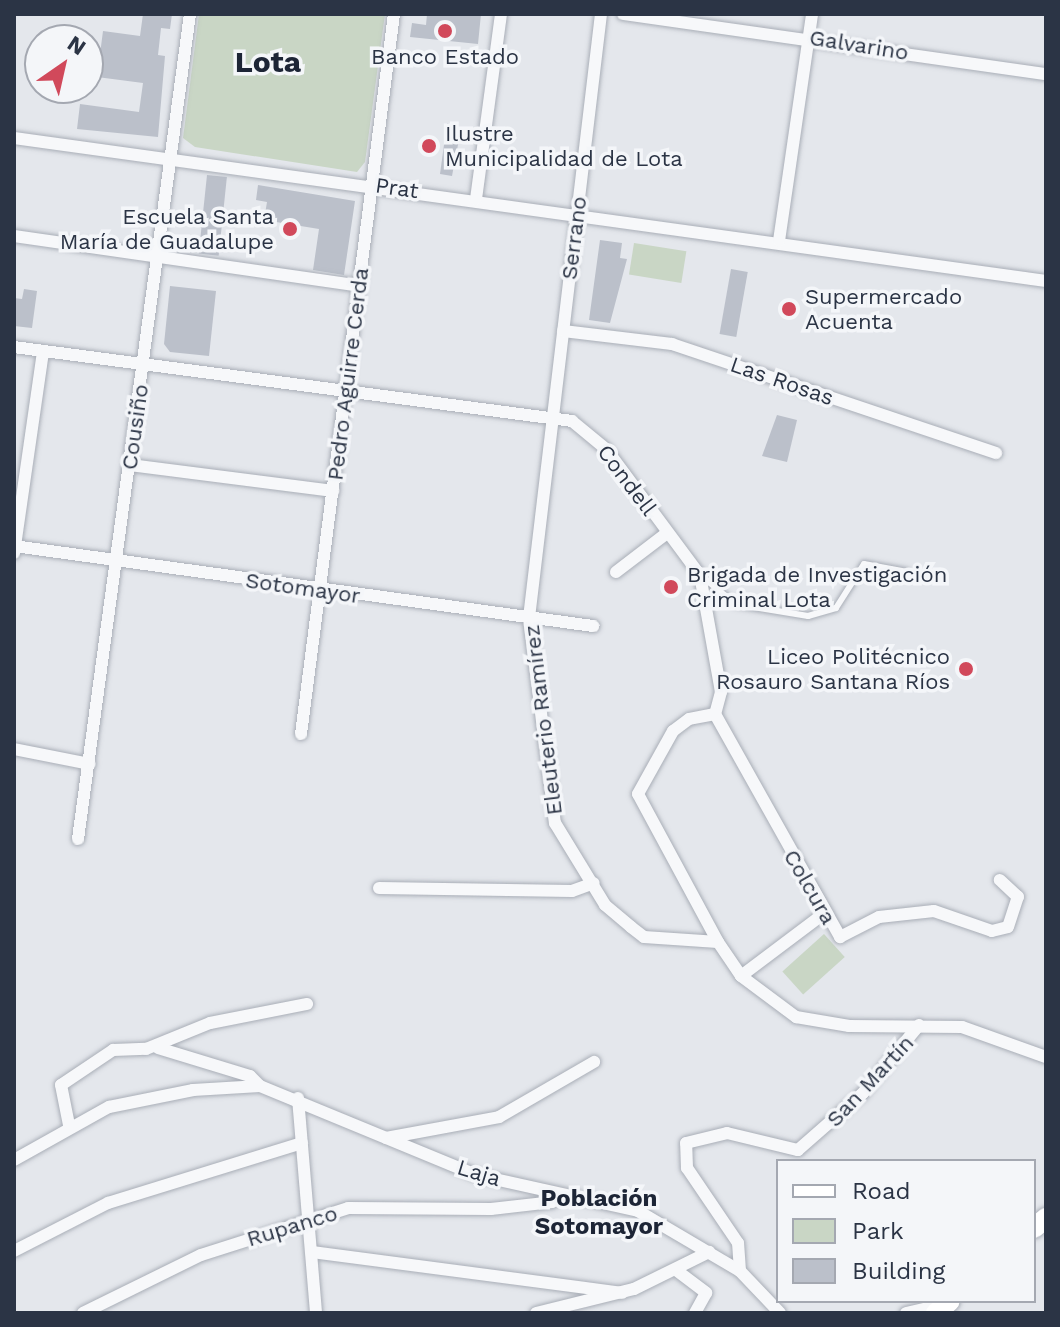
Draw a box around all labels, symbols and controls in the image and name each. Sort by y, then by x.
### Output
marker: Banco Estado [436,22,454,40]
north arrow [24,24,104,104]
street label: Galvarino [808,24,910,66]
text: N [63,30,90,60]
district label: Lota [235,44,301,80]
place label: Banco Estado [371,44,519,70]
place label: Ilustre Municipalidad de Lota [445,120,683,172]
marker: Ilustre Municipalidad de Lota [420,137,438,155]
street label: Prat [374,172,420,204]
street label: Serrano [556,195,592,281]
place label: Escuela Santa María de Guadalupe [59,203,274,254]
marker: Escuela Santa María de Guadalupe [281,220,299,238]
street label: Pedro Aguirre Cerda [322,266,374,482]
place label: Supermercado Acuenta [805,283,962,334]
marker: Supermercado Acuenta [780,300,798,318]
street label: Las Rosas [727,351,837,411]
street label: Cousiño [116,383,154,471]
street label: Condell [592,439,662,521]
place label: Brigada de Investigación Criminal Lota [687,561,948,612]
street label: Sotomayor [244,567,362,609]
marker: Brigada de Investigación Criminal Lota [662,578,680,596]
street label: Eleuterio Ramírez [518,623,568,817]
place label: Liceo Politécnico Rosauro Santana Ríos [715,643,950,694]
marker: Liceo Politécnico Rosauro Santana Ríos [957,660,975,678]
street label: Colcura [778,845,842,929]
street label: San Martín [821,1030,919,1132]
street label: Laja [454,1154,504,1192]
legend [776,1159,1036,1303]
text: Road [852,1177,911,1205]
district label: Población Sotomayor [535,1185,663,1241]
street label: Rupanco [244,1200,340,1252]
text: Park [852,1217,904,1245]
text: Building [852,1257,945,1285]

